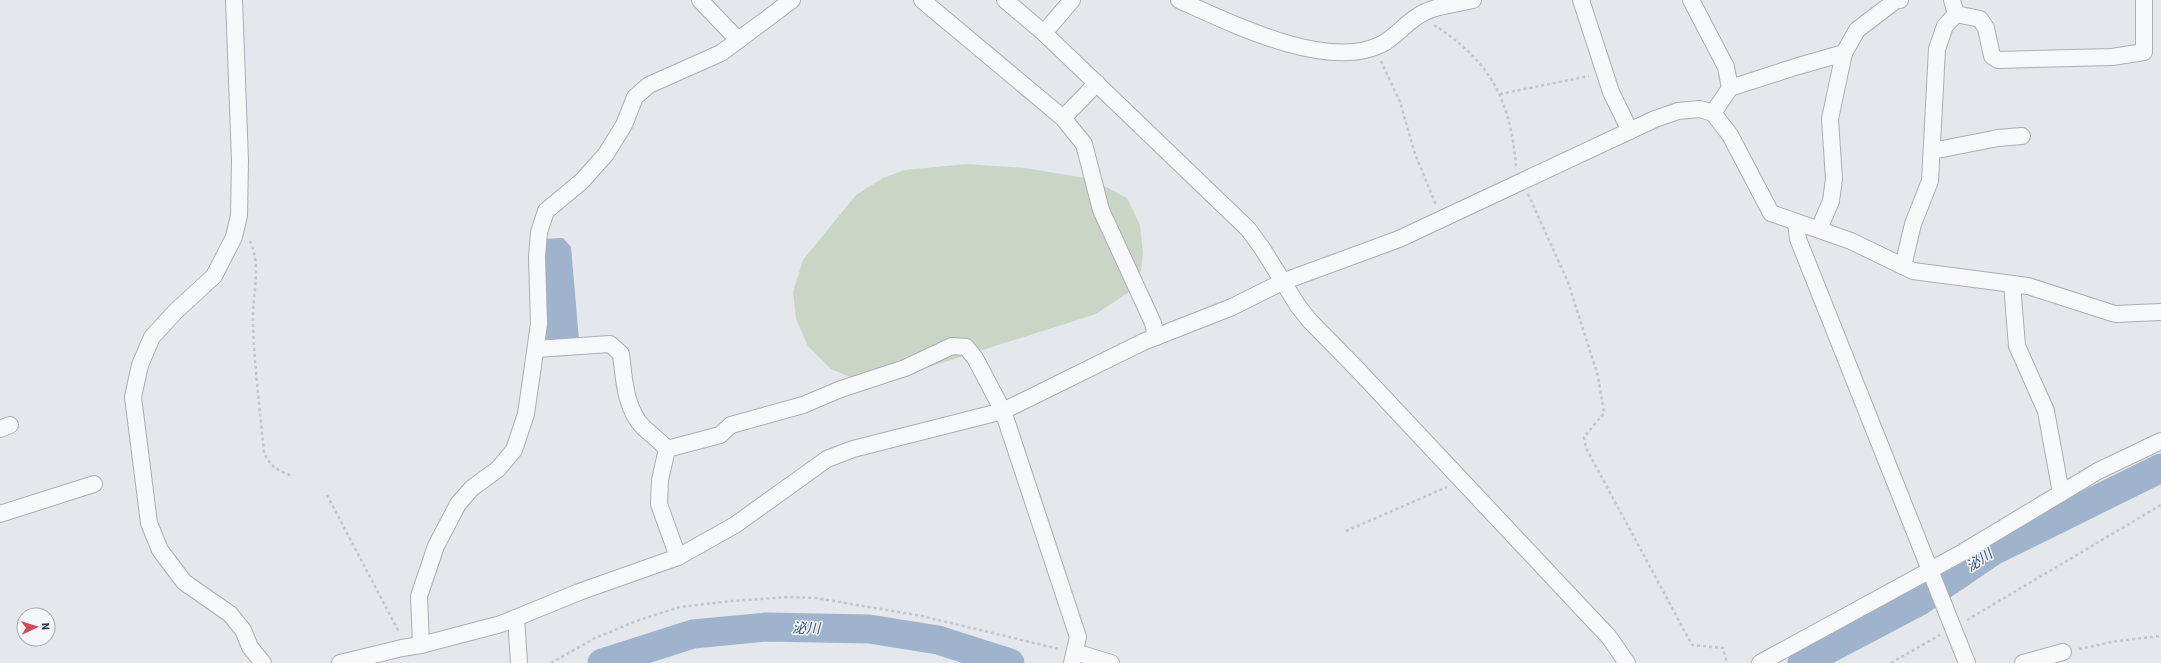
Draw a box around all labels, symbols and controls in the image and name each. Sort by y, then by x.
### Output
water label: 泌川 [1962,544,1998,577]
north arrow [16,607,56,647]
water label: 泌川 [792,619,822,639]
text: N [38,622,53,631]

